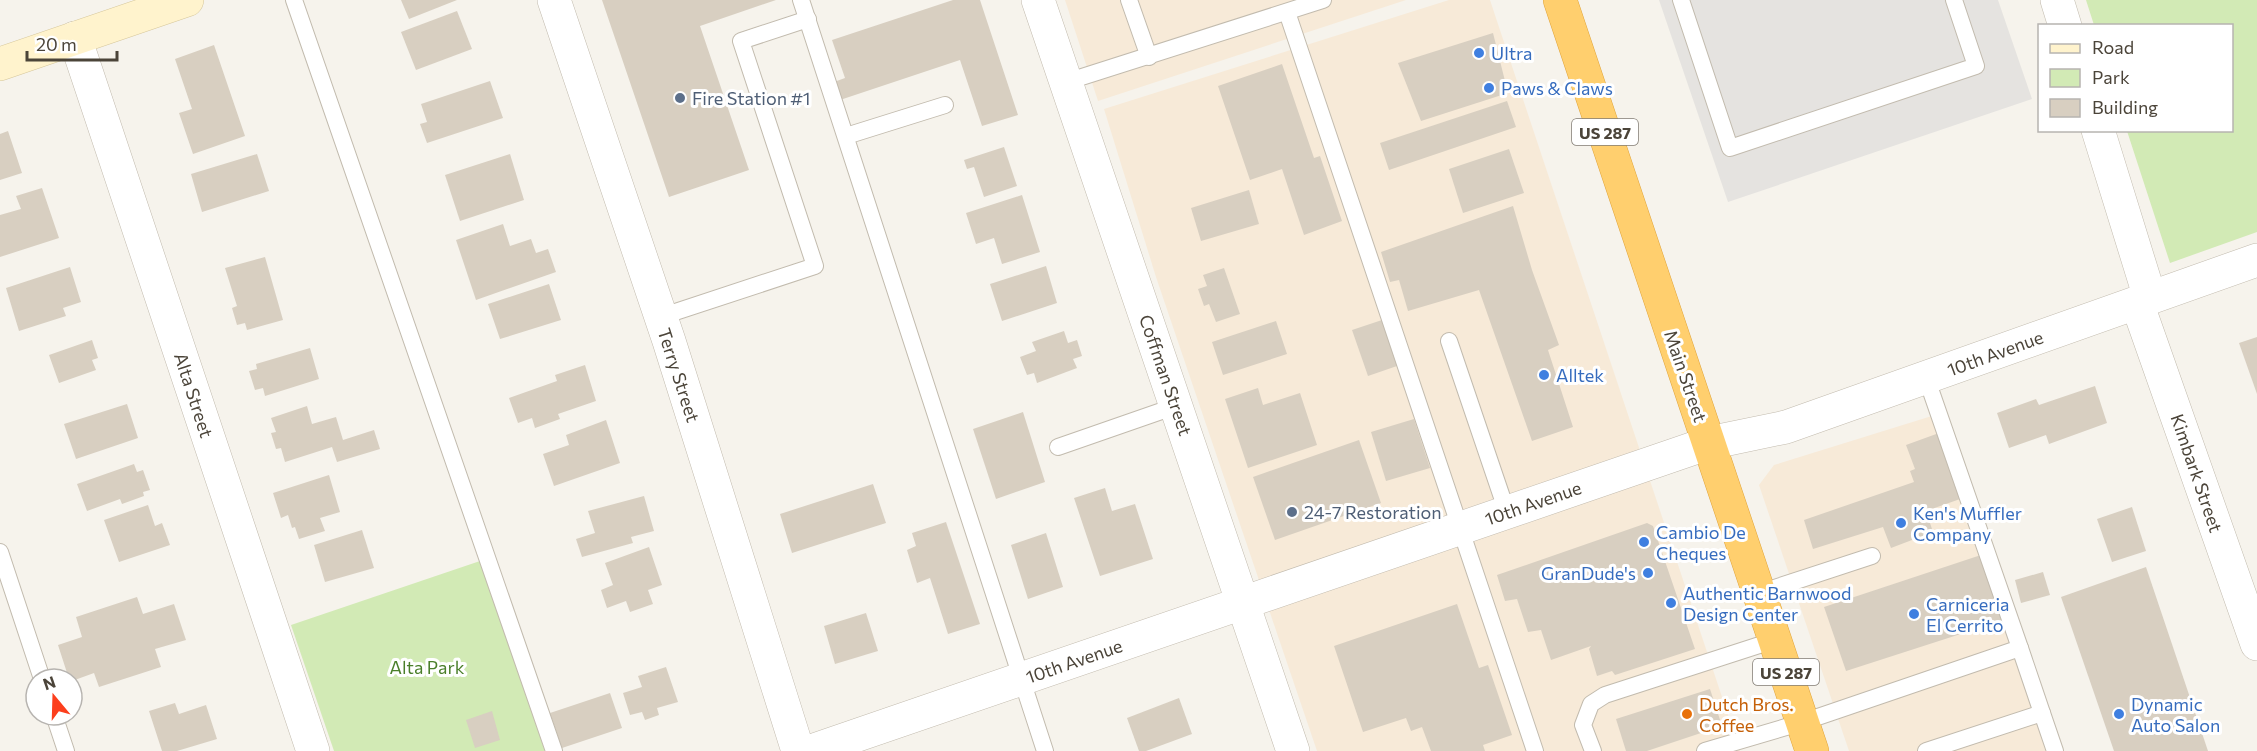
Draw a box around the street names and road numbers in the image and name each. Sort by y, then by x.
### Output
road number: US 287 [1572,119,1638,145]
street label: Coffman Street [1135,312,1197,438]
street label: Terry Street [653,325,705,425]
street label: 10th Avenue [1944,325,2046,381]
street label: Main Street [1660,327,1712,425]
street label: Alta Street [170,350,218,440]
street label: Kimbark Street [2166,411,2228,535]
street label: 10th Avenue [1482,476,1584,530]
street label: 10th Avenue [1023,634,1125,688]
road number: US 287 [1753,659,1819,685]

